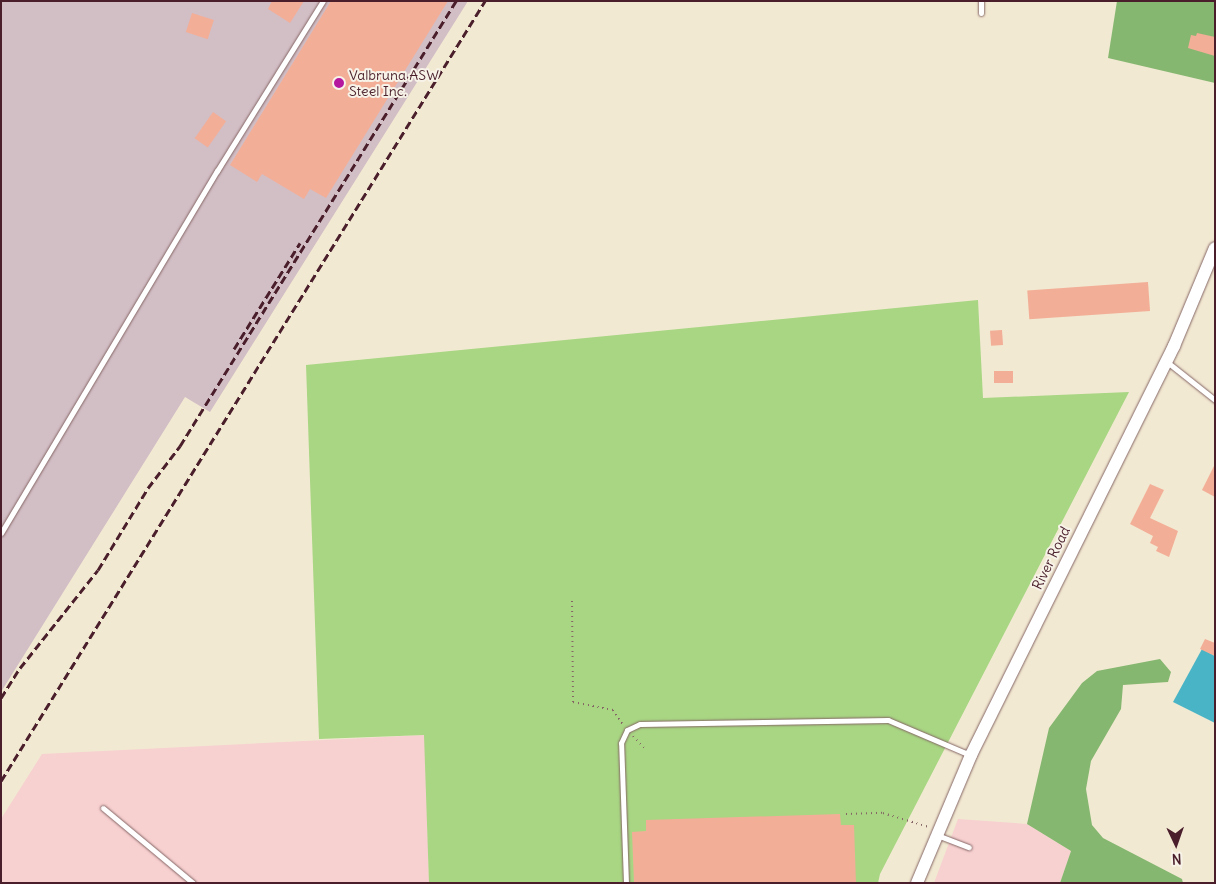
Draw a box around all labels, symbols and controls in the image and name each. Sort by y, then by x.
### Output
place label: Valbruna ASW Steel Inc. [349,67,439,100]
marker: Valbruna ASW Steel Inc. [333,77,345,89]
street label: River Road [1028,524,1074,592]
north arrow [1151,819,1201,869]
text: N [1171,850,1182,868]

